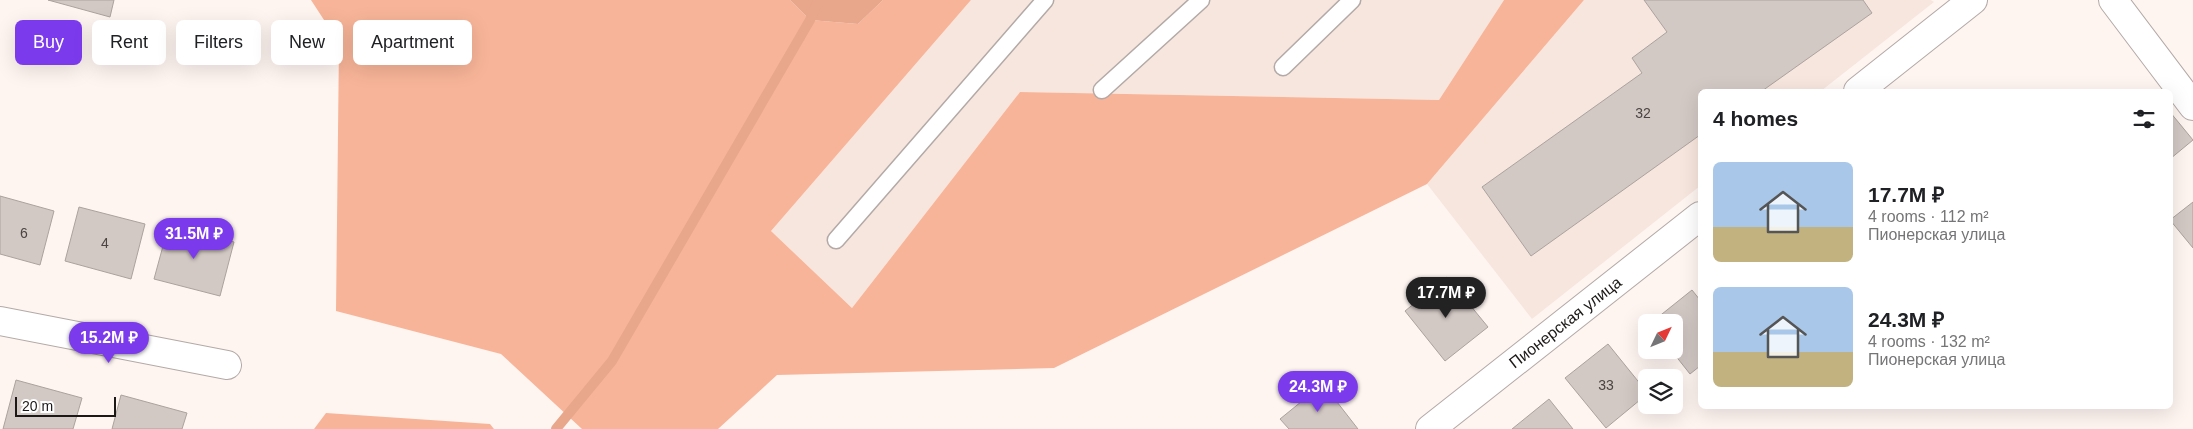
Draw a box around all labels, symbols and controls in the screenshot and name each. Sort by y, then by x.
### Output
chip: Buy [15,20,82,65]
chip: Rent [92,20,166,65]
chip: Filters [176,20,261,65]
chip: New [271,20,343,65]
chip: Apartment [353,20,472,65]
house number: 32 [1635,105,1651,121]
icon: filters [2130,105,2158,133]
text: 4 homes [1713,107,1798,130]
icon: home [1753,182,1813,242]
text: 17.7M ₽ [1868,183,1944,206]
text: 4 rooms · 112 m² [1868,208,1989,225]
pin: 31.5M ₽ [148,218,240,260]
house number: 6 [20,225,28,241]
text: 31.5M ₽ [165,225,223,242]
text: Пионерская улица [1868,226,2005,243]
house number: 4 [101,235,109,251]
street label: Пионерская улица [1506,273,1625,371]
pin: 17.7M ₽ [1400,276,1492,319]
text: 17.7M ₽ [1417,284,1475,301]
icon: home [1753,307,1813,367]
text: 24.3M ₽ [1868,308,1944,331]
north arrow [1638,314,1682,359]
map controls [1638,314,1683,414]
pin: 15.2M ₽ [63,322,155,364]
text: 15.2M ₽ [80,329,138,346]
text: 4 rooms · 132 m² [1868,333,1990,350]
text: Пионерская улица [1868,351,2005,368]
button: layers [1638,369,1683,414]
pin: 24.3M ₽ [1272,370,1364,413]
house number: 33 [1598,377,1614,393]
text: 24.3M ₽ [1289,378,1347,395]
scale bar [15,394,116,417]
text: 20 m [22,398,53,414]

